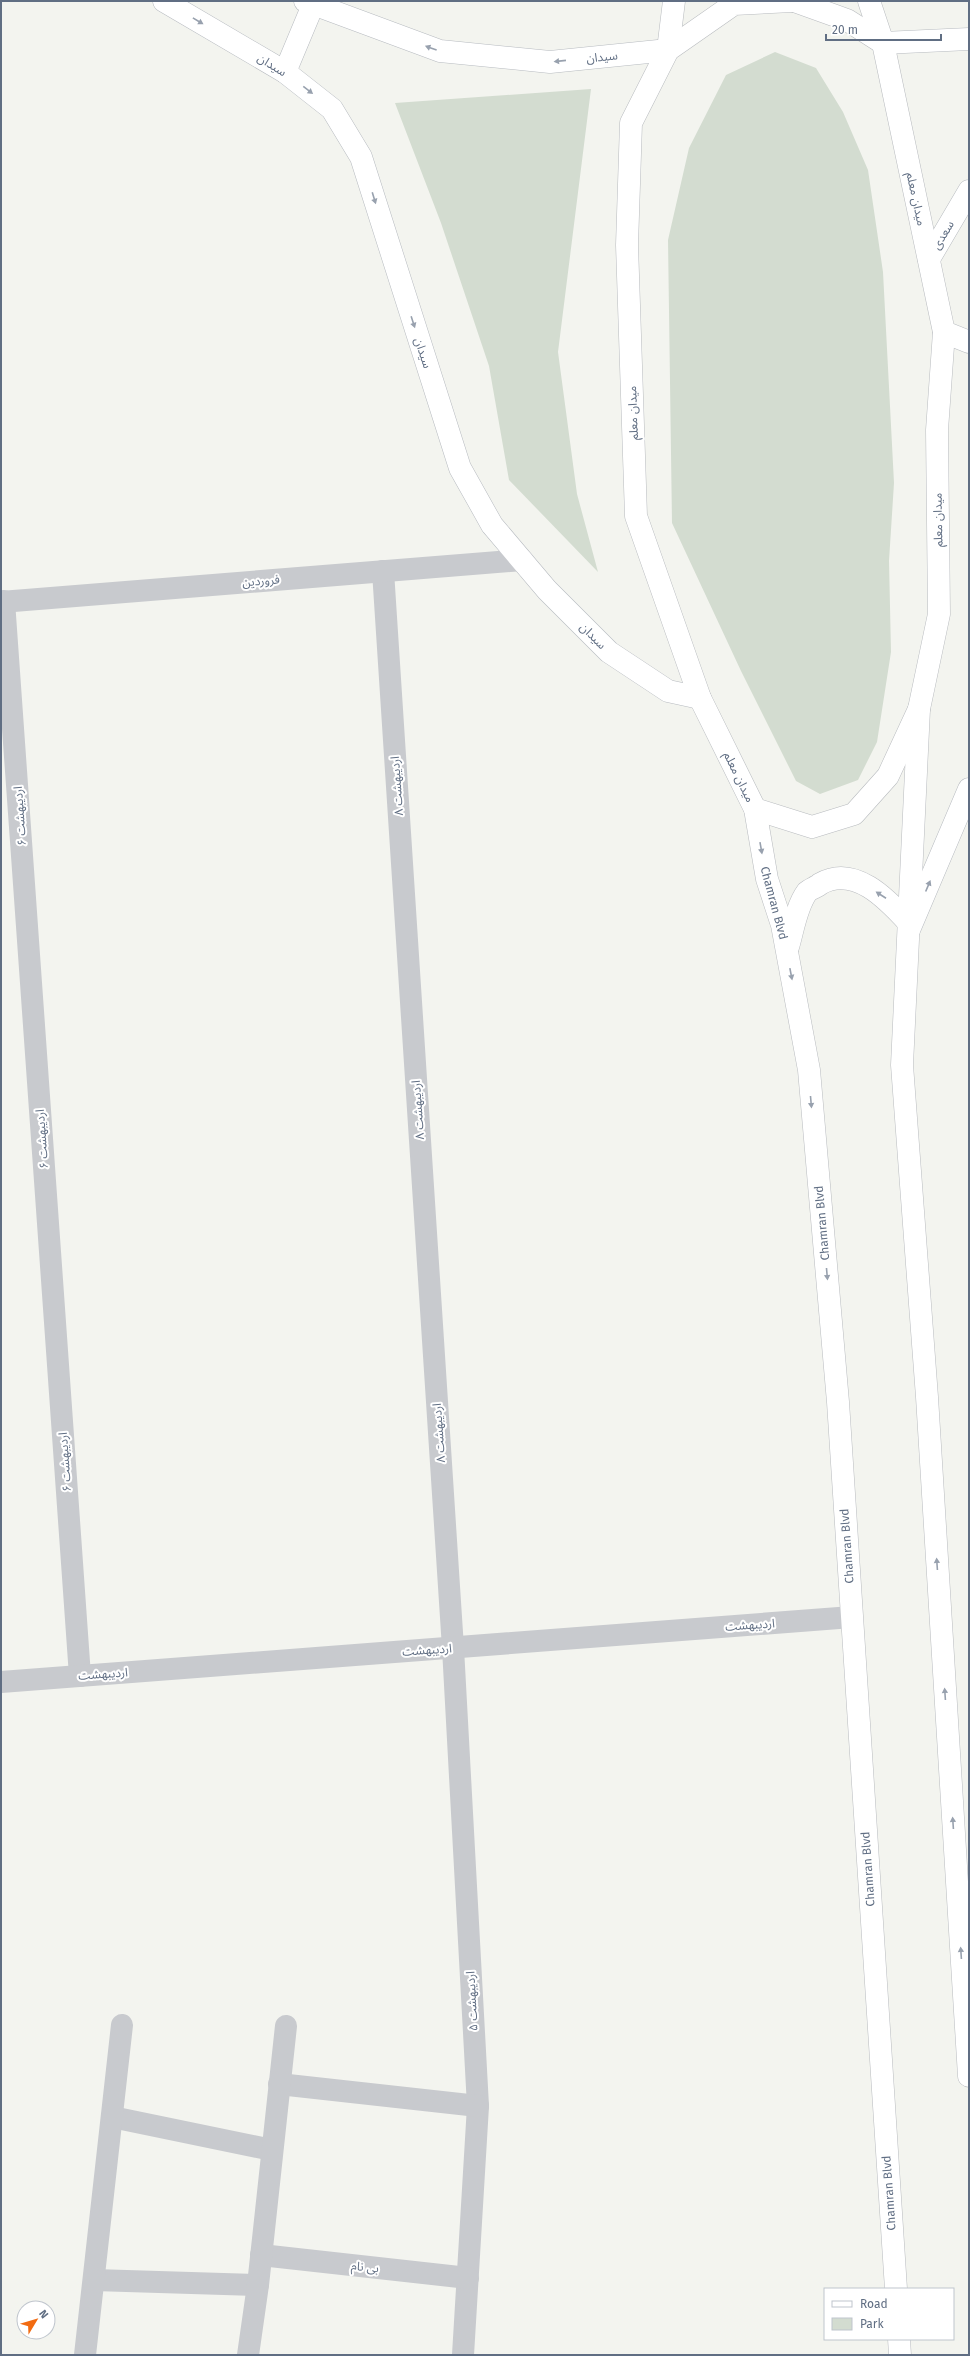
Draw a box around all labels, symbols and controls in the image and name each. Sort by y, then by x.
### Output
scale bar [826,16,941,42]
one-way arrow [192,17,204,24]
text: 20 m [832,23,858,37]
one-way arrow [425,44,437,50]
street label: سیدان [586,48,618,66]
street label: سیدان [255,51,289,79]
one-way arrow [554,58,566,65]
one-way arrow [302,86,313,94]
street label: میدان معلم [902,171,928,227]
one-way arrow [371,193,377,205]
street label: سعدی [929,218,957,252]
one-way arrow [410,316,416,328]
street label: سیدان [411,336,435,370]
street label: میدان معلم [625,386,643,440]
street label: میدان معلم [931,493,947,547]
street label: فروردین [242,572,280,590]
street label: سیدان [577,620,609,652]
street label: میدان معلم [719,750,757,805]
street label: اردیبهشت ۸ [388,756,406,816]
street label: اردیبهشت ۶ [11,786,29,846]
one-way arrow [758,842,764,854]
street label: Chamran Blvd [758,865,790,941]
one-way arrow [925,880,931,892]
one-way arrow [875,891,886,898]
one-way arrow [788,968,794,980]
street label: اردیبهشت ۸ [409,1080,427,1140]
one-way arrow [808,1096,815,1108]
street label: اردیبهشت ۶ [33,1109,51,1169]
street label: Chamran Blvd [812,1185,832,1261]
one-way arrow [823,1267,830,1280]
street label: اردیبهشت ۸ [430,1403,448,1463]
street label: اردیبهشت ۶ [56,1432,74,1492]
street label: Chamran Blvd [837,1508,857,1584]
one-way arrow [934,1557,940,1570]
street label: اردیبهشت [725,1616,775,1634]
street label: اردیبهشت [402,1641,452,1659]
street label: اردیبهشت [78,1665,128,1683]
one-way arrow [942,1688,949,1700]
one-way arrow [950,1817,957,1829]
street label: Chamran Blvd [858,1831,878,1907]
one-way arrow [958,1947,965,1959]
street label: اردیبهشت ۵ [463,1971,481,2031]
street label: Chamran Blvd [879,2155,899,2231]
street label: بی نام [350,2259,380,2277]
legend [824,2288,954,2340]
text: Road [860,2297,888,2311]
north arrow [16,2300,56,2340]
text: N [36,2307,51,2321]
text: Park [860,2317,884,2331]

